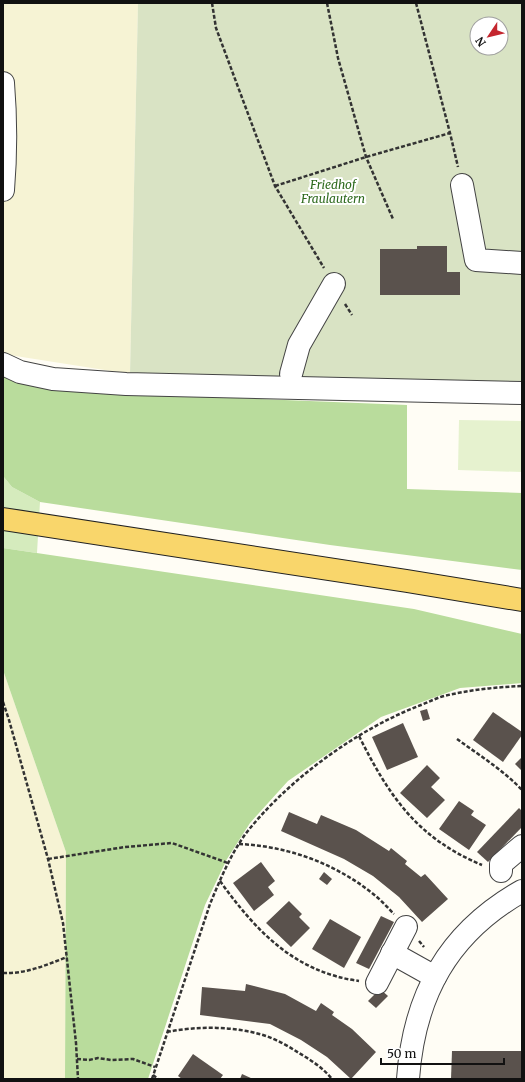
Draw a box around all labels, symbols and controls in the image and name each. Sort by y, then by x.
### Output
north arrow [469,16,509,56]
text: N [472,34,489,49]
park label: Friedhof Fraulautern [300,177,365,206]
scale bar [381,1040,504,1066]
text: 50 m [387,1046,416,1061]

